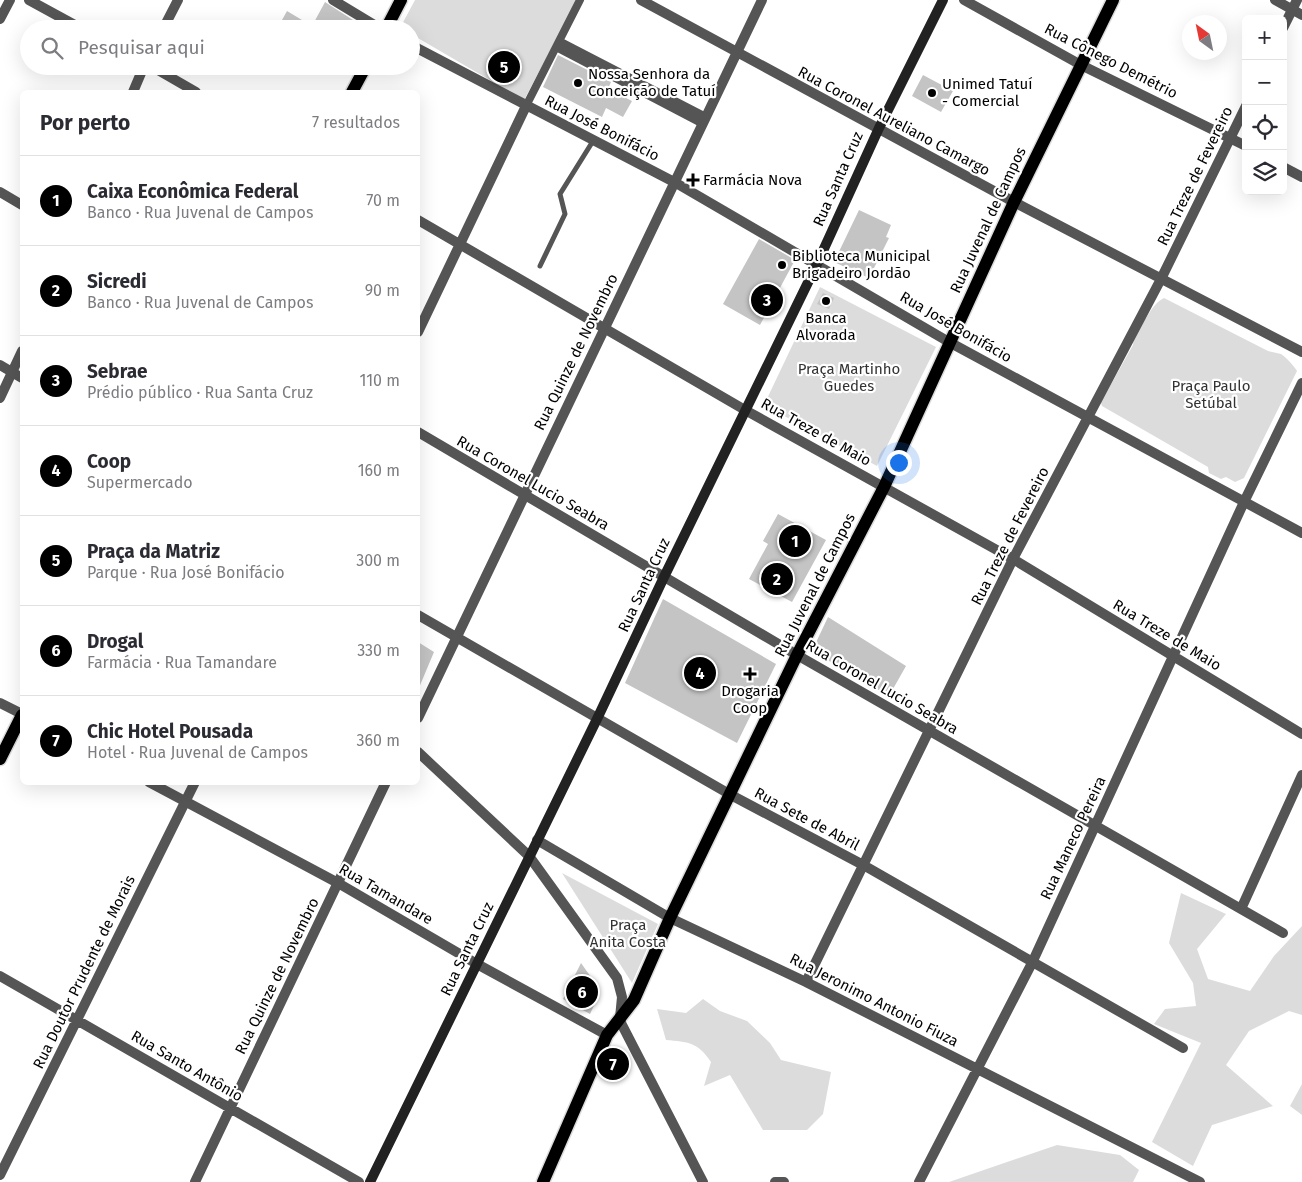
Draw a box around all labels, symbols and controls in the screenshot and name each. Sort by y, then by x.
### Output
north arrow [1182,15,1227,60]
map controls [1242,15,1287,195]
button: + [1242,15,1287,60]
search box [20,20,420,75]
street label: Rua Cônego Demétrio [1041,20,1181,102]
icon: search [38,34,66,62]
text: Pesquisar aqui [78,36,205,59]
pin: 5 [488,48,520,86]
button: − [1242,60,1287,105]
street label: Rua Coronel Aureliano Camargo [795,63,993,179]
place label: Nossa Senhora da Conceição de Tatuí [588,65,716,100]
place label: Unimed Tatuí - Comercial [942,75,1032,110]
marker: Nossa Senhora da Conceição de Tatuí [572,77,584,89]
marker: Unimed Tatuí - Comercial [926,87,938,99]
street label: Rua José Bonifácio [542,91,662,165]
street label: Rua Treze de Fevereiro [1153,103,1237,249]
button: locate [1242,105,1287,150]
text: Por perto [40,110,130,136]
text: 7 resultados [312,113,400,132]
street label: Rua Santa Cruz [809,128,867,229]
street label: Rua Juvenal de Campos [946,144,1030,296]
button: layers [1242,150,1287,195]
place label: Farmácia Nova [703,171,802,189]
marker: Farmácia Nova [687,174,699,186]
text: Caixa Econômica Federal [87,180,298,203]
text: 1 [52,191,60,210]
text: 70 m [366,191,400,210]
text: Banco · Rua Juvenal de Campos [87,203,313,222]
place label: Biblioteca Municipal Brigadeiro Jordão [792,247,931,282]
marker: Biblioteca Municipal Brigadeiro Jordão [776,259,788,271]
text: Sicredi [87,270,147,293]
street label: Rua Quinze de Novembro [530,271,622,433]
text: 2 [52,281,60,300]
text: 90 m [365,281,400,300]
pin: 3 [751,281,783,319]
street label: Rua José Bonifácio [897,288,1015,366]
text: Banco · Rua Juvenal de Campos [87,293,313,312]
marker: Banca Alvorada [820,295,832,307]
place label: Banca Alvorada [796,309,856,344]
text: Sebrae [87,360,148,383]
park label: Praça Martinho Guedes [798,360,900,395]
text: 3 [52,371,60,390]
text: 110 m [359,371,400,390]
park label: Praça Paulo Setúbal [1172,377,1250,412]
text: Prédio público · Rua Santa Cruz [87,383,313,402]
street label: Rua Treze de Maio [758,394,874,470]
street label: Rua Coronel Lucio Seabra [454,432,612,534]
text: Coop [87,450,131,473]
your location [886,450,912,476]
text: 4 [51,461,61,480]
text: 160 m [358,461,400,480]
street label: Rua Treze de Fevereiro [967,464,1053,608]
text: Supermercado [87,473,193,492]
street label: Rua Juvenal de Campos [771,510,859,660]
pin: 1 [779,522,811,560]
street label: Rua Santa Cruz [614,535,674,635]
text: Praça da Matriz [87,540,220,563]
text: 5 [52,551,60,570]
text: 300 m [356,551,400,570]
pin: 2 [761,560,793,598]
text: Parque · Rua José Bonifácio [87,563,285,582]
street label: Rua Treze de Maio [1110,596,1224,674]
text: Drogal [87,630,143,653]
street label: Rua Coronel Lucio Seabra [803,636,961,738]
text: 6 [51,641,61,660]
text: 330 m [357,641,400,660]
text: Farmácia · Rua Tamandare [87,653,277,672]
pin: 4 [684,654,716,692]
marker: Drogaria Coop [744,668,756,680]
place label: Drogaria Coop [721,682,779,717]
text: Chic Hotel Pousada [87,720,253,743]
text: 7 [52,731,60,750]
text: 360 m [357,731,400,750]
text: Hotel · Rua Juvenal de Campos [87,743,308,762]
street label: Rua Maneco Pereira [1037,773,1109,903]
street label: Rua Sete de Abril [751,784,863,855]
street label: Rua Tamandare [336,860,436,928]
street label: Rua Doutor Prudente de Morais [29,872,139,1072]
street label: Rua Quinze de Novembro [231,895,323,1057]
street label: Rua Santa Cruz [437,899,498,999]
park label: Praça Anita Costa [590,916,666,951]
street label: Rua Jeronimo Antonio Fiuza [787,950,961,1050]
pin: 6 [566,973,598,1011]
street label: Rua Santo Antônio [128,1027,246,1105]
pin: 7 [597,1045,629,1083]

